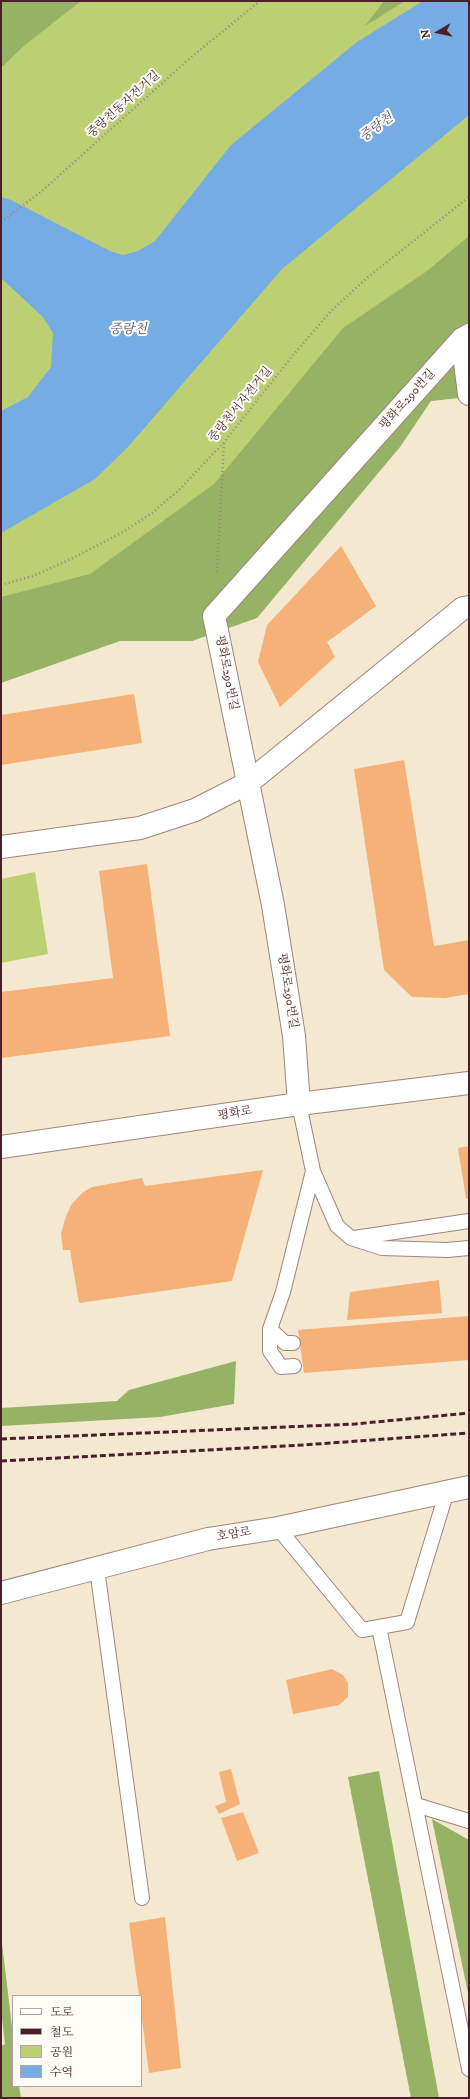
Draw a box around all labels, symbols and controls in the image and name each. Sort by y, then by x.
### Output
north arrow [418,12,458,52]
text: N [419,28,434,39]
street label: 중랑천동자전거길 [85,69,163,141]
water label: 중랑천 [357,110,397,146]
water label: 중랑천 [109,322,147,338]
street label: 중랑천서자전거길 [206,364,276,446]
street label: 평화로290번길 [377,367,439,433]
street label: 평화로290번길 [212,634,240,712]
street label: 평화로290번길 [274,952,300,1030]
street label: 평화로 [217,1104,253,1124]
street label: 호암로 [216,1525,252,1545]
legend [12,1995,142,2087]
text: 도로 [50,2005,73,2020]
text: 철도 [50,2025,73,2040]
text: 공원 [50,2045,73,2060]
text: 수역 [50,2065,73,2080]

